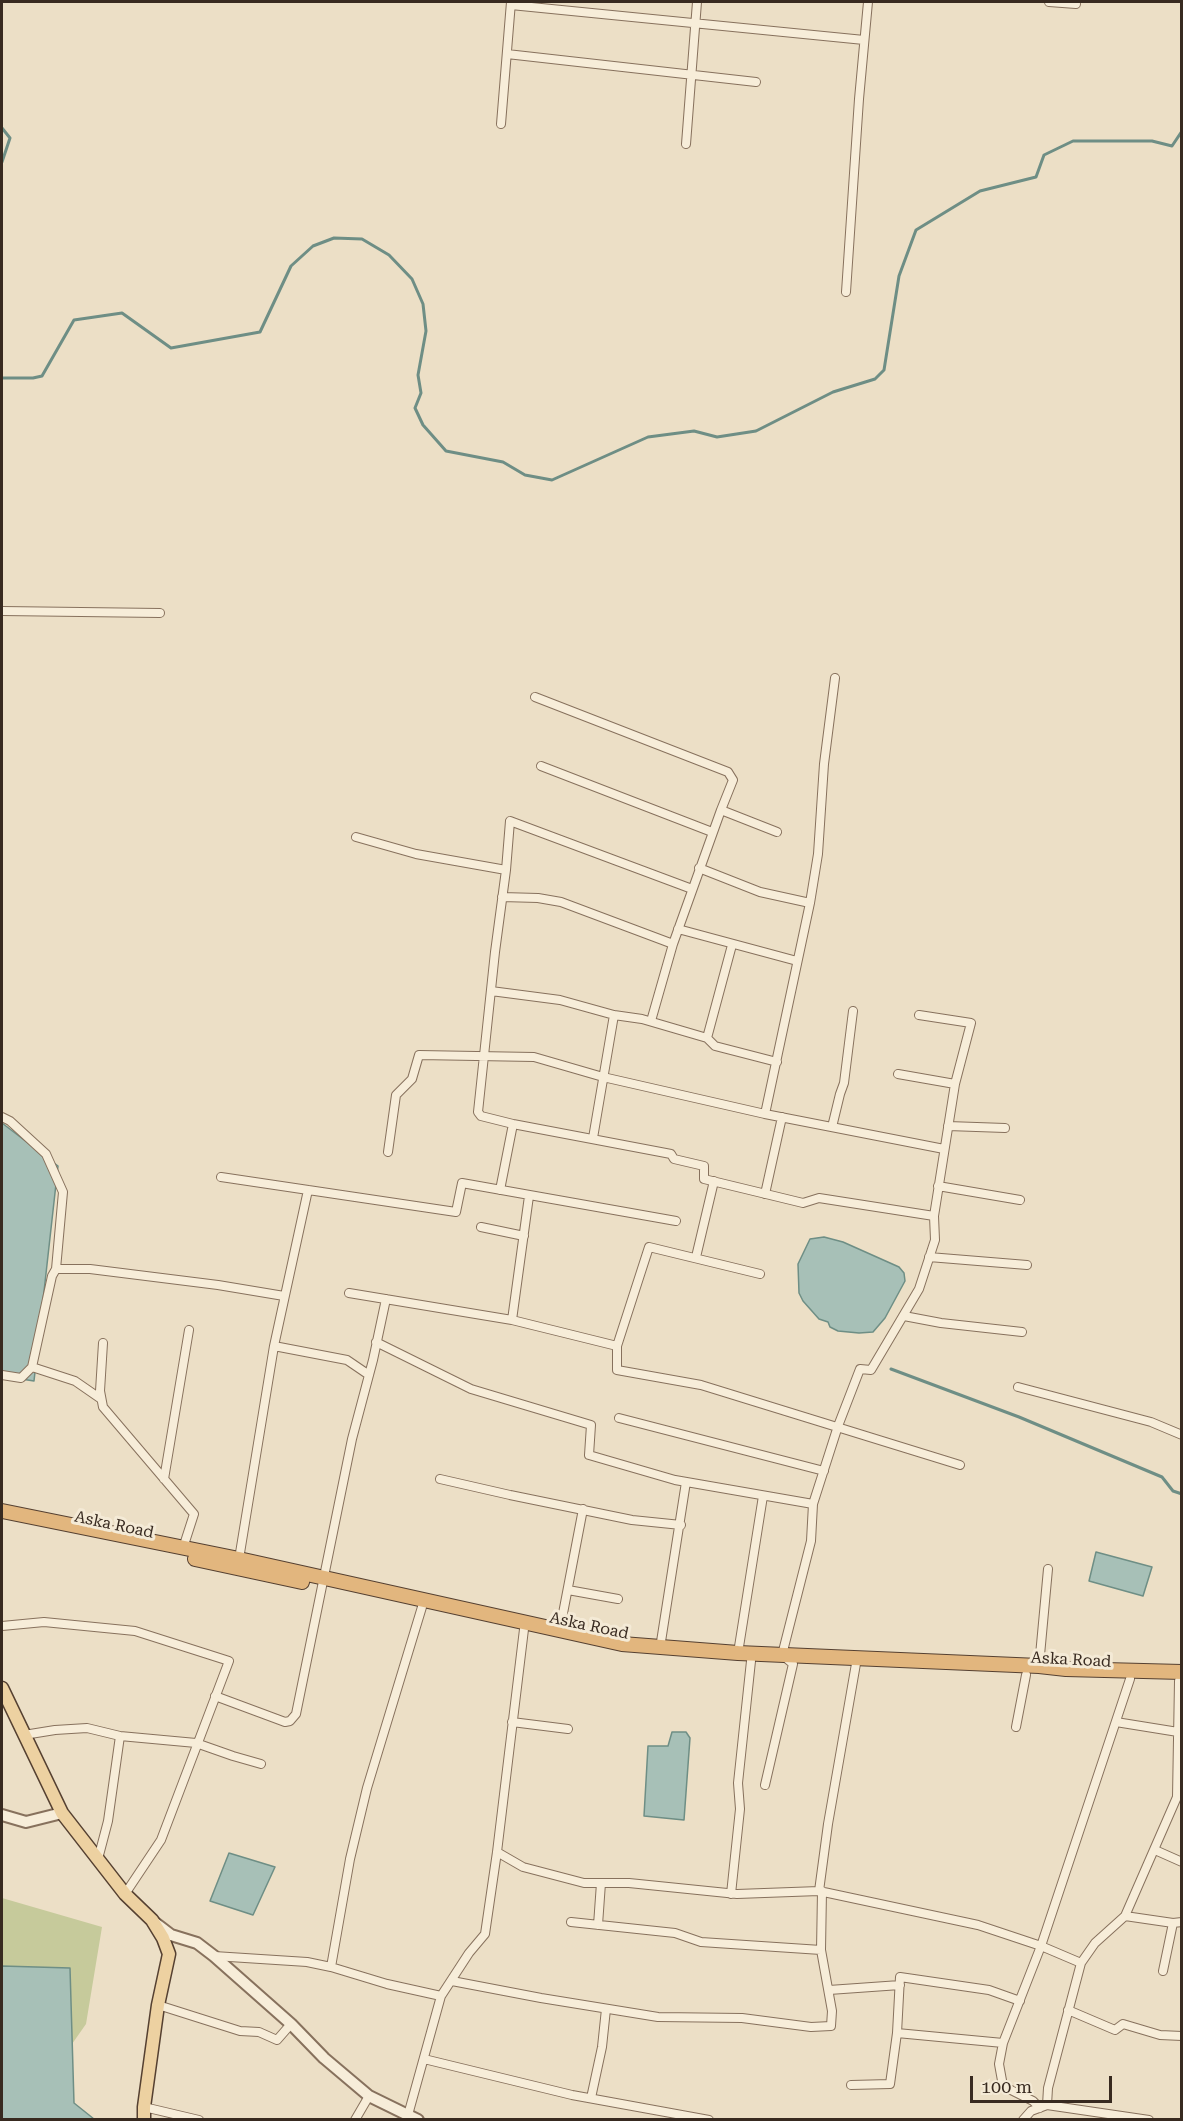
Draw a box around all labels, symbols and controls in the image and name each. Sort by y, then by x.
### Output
street label: Aska Road [73,1507,155,1543]
street label: Aska Road [548,1608,630,1644]
street label: Aska Road [1030,1648,1112,1672]
scale bar [973,2064,1116,2102]
text: 100 m [981,2076,1032,2097]

